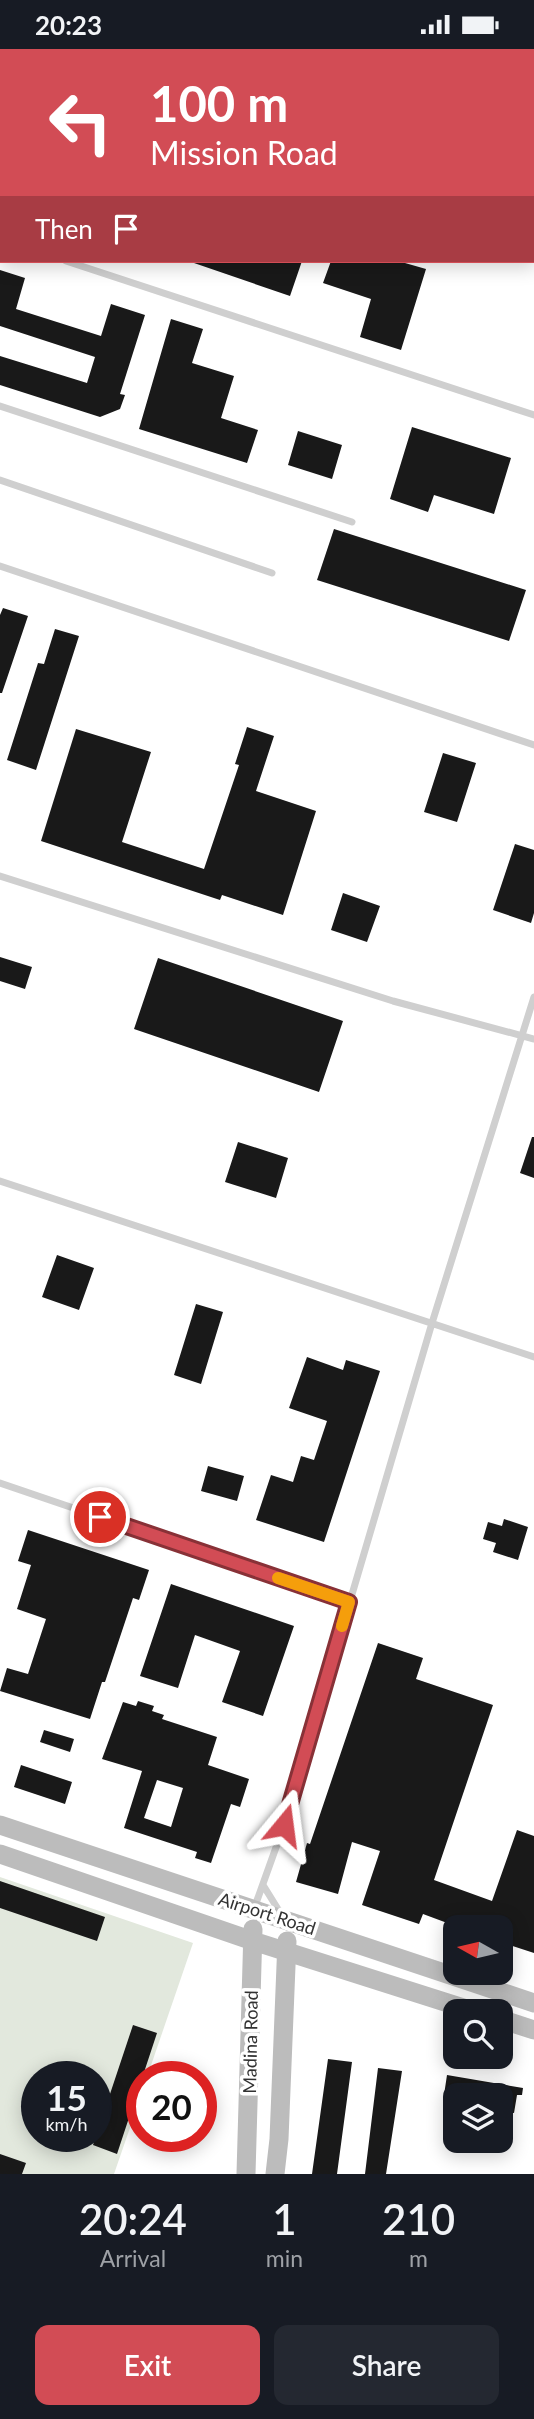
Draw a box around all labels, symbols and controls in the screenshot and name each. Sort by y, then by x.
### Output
text: 20:23 [35,9,102,41]
text: 100 m [150,74,288,132]
icon: left [35,77,126,168]
text: Mission Road [150,133,338,172]
icon: arrive [107,210,145,248]
text: Then [35,213,93,245]
pin [70,1487,130,1547]
icon: arrive [81,1498,119,1536]
position arrow [247,1788,321,1862]
street label: Airport Road [216,1887,319,1939]
north arrow [443,1915,513,1985]
map controls [443,1915,513,2153]
street label: Madina Road [238,1990,262,2094]
button: search [443,1999,513,2069]
speed limit sign: 20 [126,2061,217,2152]
text: 15 [46,2076,87,2118]
button: layers [443,2083,513,2153]
text: km/h [45,2113,88,2135]
text: 20:24 [79,2194,187,2244]
text: 1 [272,2194,297,2244]
text: 210 [382,2194,455,2244]
text: Arrival [100,2244,166,2272]
text: min [266,2244,303,2272]
text: m [409,2244,428,2272]
button: Exit [35,2325,260,2405]
button: Share [274,2325,499,2405]

